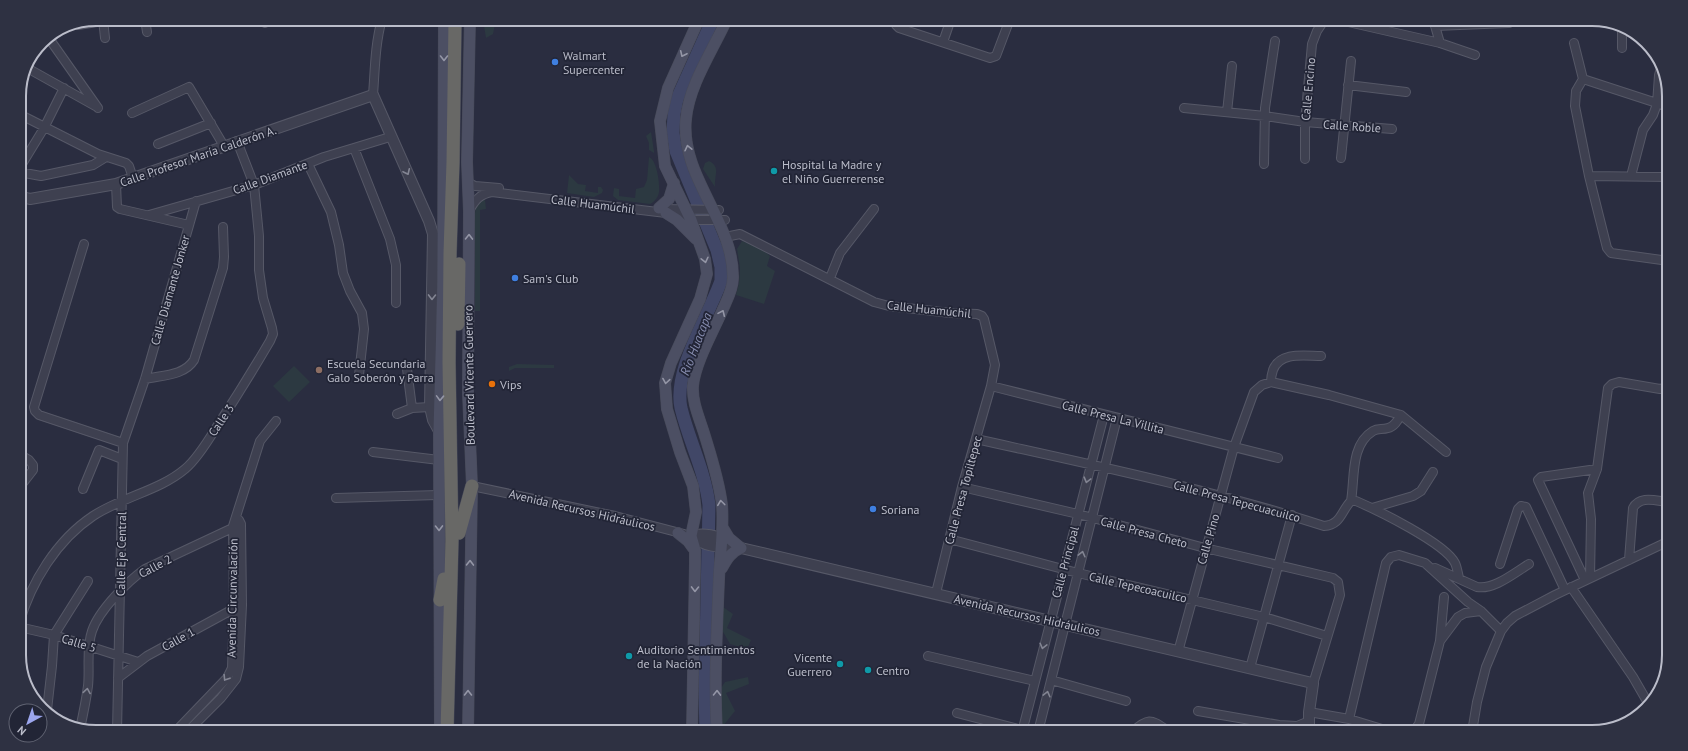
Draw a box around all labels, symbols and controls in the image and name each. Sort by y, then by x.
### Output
place label: Walmart Supercenter [563,48,624,77]
one-way arrow [680,50,688,58]
one-way arrow [440,55,448,61]
marker: Walmart Supercenter [550,57,560,67]
street label: Calle Encino [1298,57,1318,121]
street label: Calle Roble [1323,116,1381,136]
street label: Calle Profesor María Calderón A. [118,122,278,190]
one-way arrow [684,145,692,151]
street label: Calle Diamante [231,157,309,197]
place label: Hospital la Madre y el Niño Guerrerense [782,157,884,186]
marker: Hospital la Madre y el Niño Guerrerense [769,166,779,176]
one-way arrow [402,168,410,176]
street label: Calle Huamúchil [550,191,636,217]
street label: Calle Diamante Jonker [147,233,193,347]
one-way arrow [465,234,473,240]
one-way arrow [700,256,708,263]
place label: Sam's Club [523,271,579,286]
marker: Sam's Club [510,273,520,283]
one-way arrow [428,294,436,300]
street label: Calle Huamúchil [886,297,972,321]
street label: Boulevard Vicente Guerrero [460,305,478,445]
water label: Río Huacapa [676,309,716,378]
one-way arrow [717,309,725,316]
place label: Escuela Secundaria Galo Soberón y Parra [327,356,434,385]
marker: Escuela Secundaria Galo Soberón y Parra [314,365,324,375]
place label: Vips [499,377,522,392]
one-way arrow [662,378,671,384]
marker: Vips [487,379,497,389]
one-way arrow [435,395,444,401]
street label: Calle Presa La Villita [1060,397,1166,437]
street label: Calle 3 [205,401,237,439]
street label: Calle Presa Topiltepec [941,433,985,546]
one-way arrow [1083,476,1092,483]
street label: Calle Presa Tepecuacuilco [1172,477,1302,525]
street label: Avenida Recursos Hidráulicos [507,486,657,534]
one-way arrow [717,500,726,506]
place label: Soriana [881,502,920,517]
marker: Soriana [868,504,878,514]
street label: Calle Eje Central [113,511,129,596]
street label: Calle Pino [1194,512,1222,566]
street label: Calle Presa Cheto [1099,513,1189,551]
street label: Calle Principal [1048,524,1082,600]
one-way arrow [435,525,443,531]
street label: Avenida Circunvalación [223,538,241,658]
street label: Calle 2 [136,551,174,581]
one-way arrow [1078,551,1086,558]
one-way arrow [466,560,474,566]
street label: Calle Tepecoacuilco [1088,568,1188,606]
one-way arrow [691,586,699,592]
street label: Avenida Recursos Hidráulicos [952,591,1102,639]
street label: Calle 1 [159,624,197,654]
street label: Calle 5 [60,631,98,655]
place label: Auditorio Sentimientos de la Nación [637,642,755,671]
one-way arrow [1040,643,1048,649]
place label: Vicente Guerrero [787,650,832,679]
marker: Auditorio Sentimientos de la Nación [624,651,634,661]
marker: Vicente Guerrero [835,659,845,669]
place label: Centro [876,663,910,678]
marker: Centro [863,665,873,675]
one-way arrow [224,673,231,680]
one-way arrow [82,687,91,694]
one-way arrow [464,690,472,696]
one-way arrow [712,690,721,696]
one-way arrow [1043,691,1051,697]
north arrow [8,703,48,743]
text: N [14,723,29,738]

